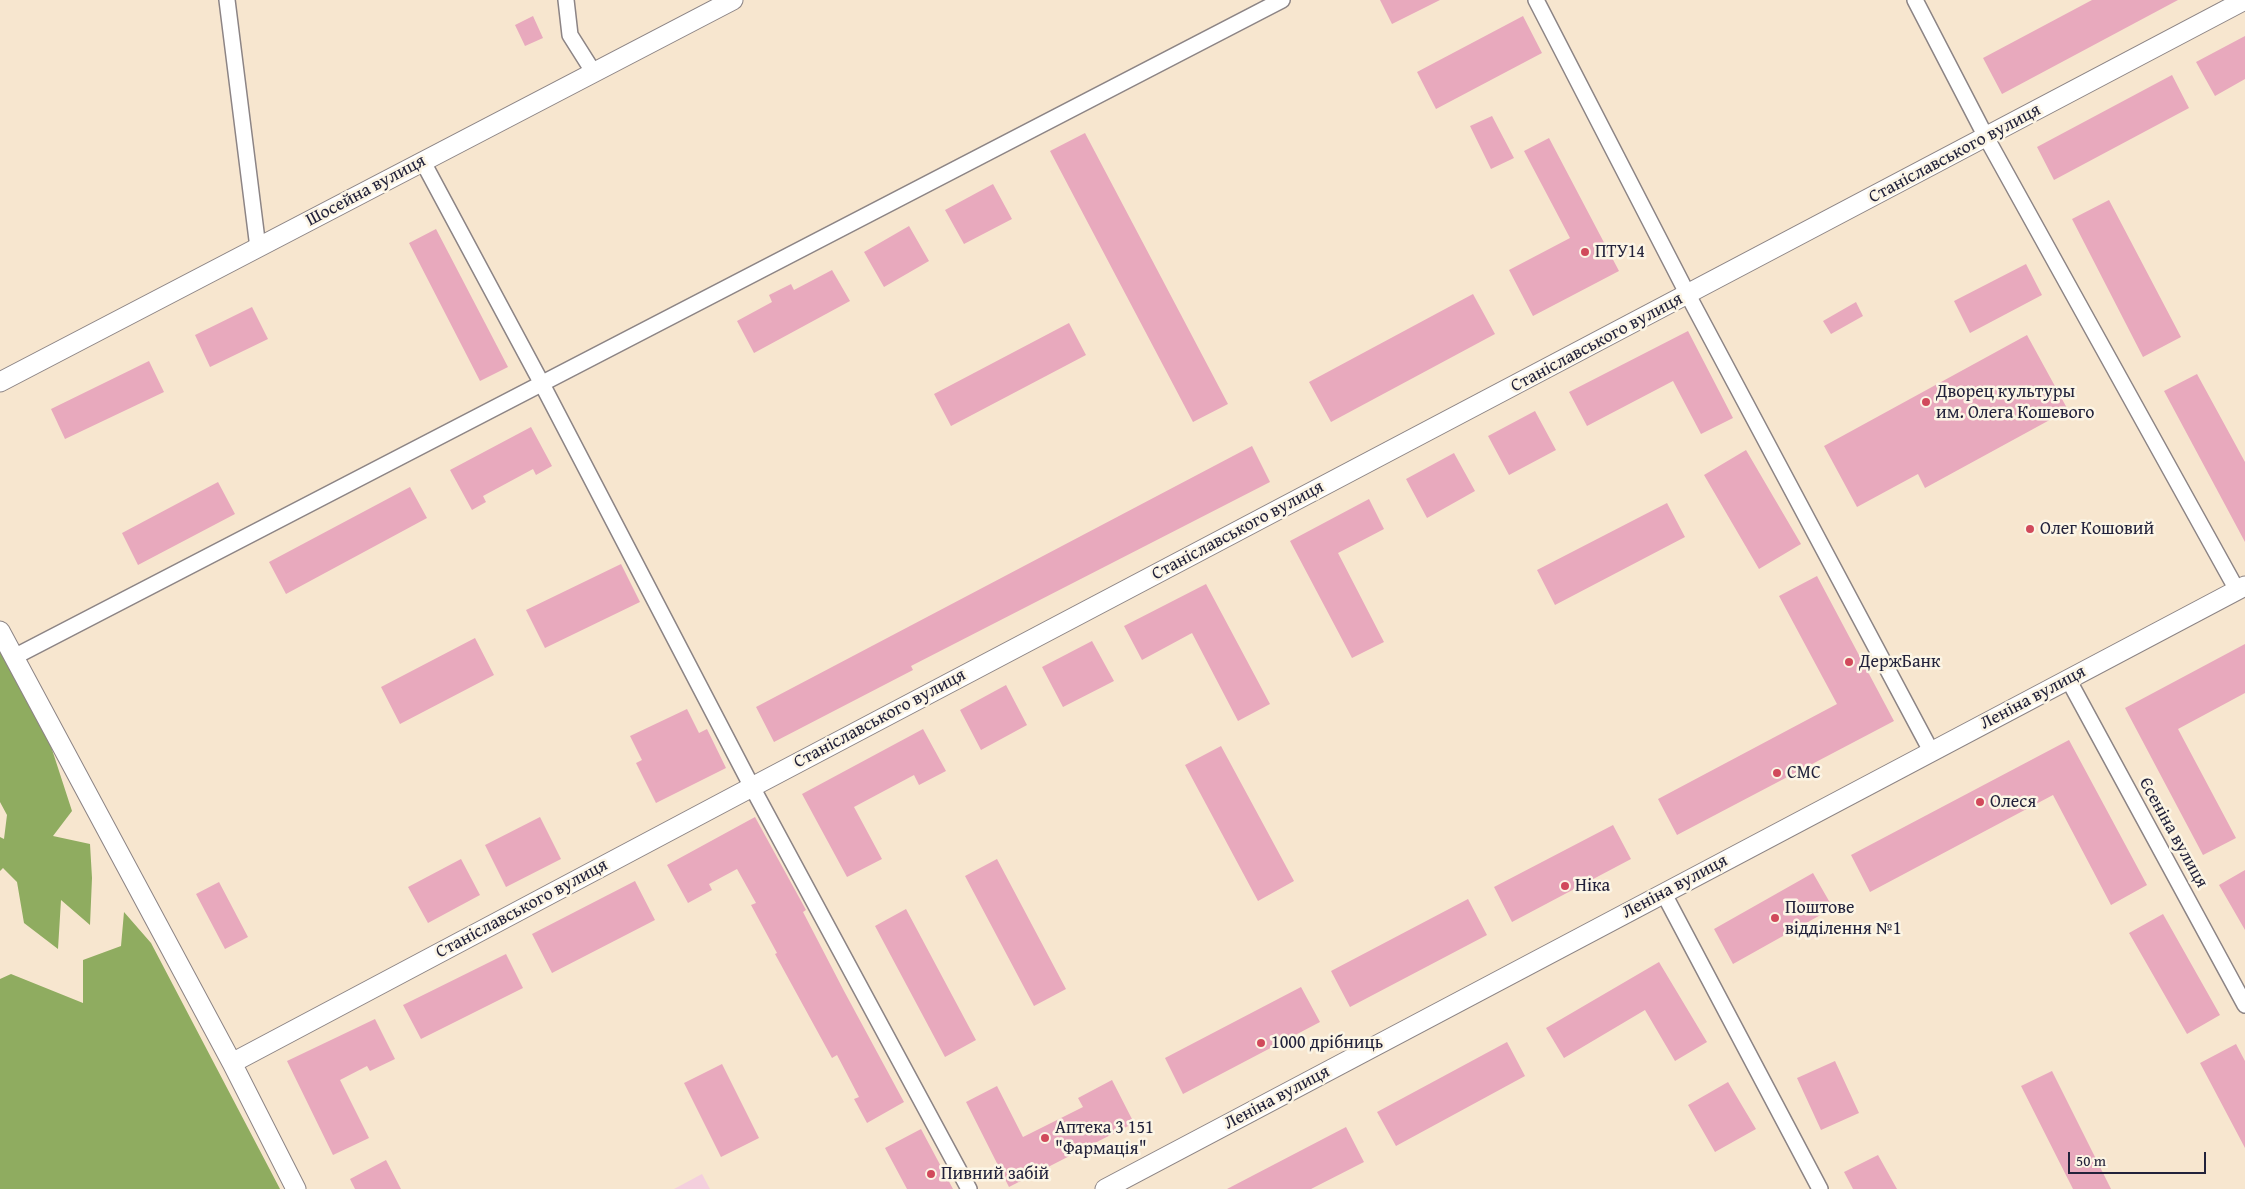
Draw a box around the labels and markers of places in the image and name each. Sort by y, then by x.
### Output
place label: ПТУ14 [1595,241,1645,263]
marker: ПТУ14 [1579,246,1591,258]
place label: Дворец культуры им. Олега Кошевого [1936,381,2094,424]
marker: Дворец культуры им. Олега Кошевого [1920,396,1932,408]
place label: Олег Кошовий [2040,518,2154,540]
marker: Олег Кошовий [2024,523,2036,535]
place label: ДержБанк [1859,651,1940,673]
marker: ДержБанк [1843,656,1855,668]
place label: СМС [1787,762,1821,784]
marker: СМС [1771,767,1783,779]
place label: Олеся [1990,791,2036,813]
marker: Олеся [1974,796,1986,808]
place label: Ніка [1575,875,1610,897]
marker: Ніка [1559,880,1571,892]
place label: Поштове відділення №1 [1785,897,1901,940]
marker: Поштове відділення №1 [1769,912,1781,924]
place label: 1000 дрібниць [1271,1032,1383,1054]
marker: 1000 дрібниць [1255,1037,1267,1049]
place label: Аптека 3 151 "Фармація" [1055,1117,1154,1160]
marker: Аптека 3 151 "Фармація" [1039,1132,1051,1144]
place label: Пивний забій [941,1163,1049,1185]
marker: Пивний забій [925,1168,937,1180]

